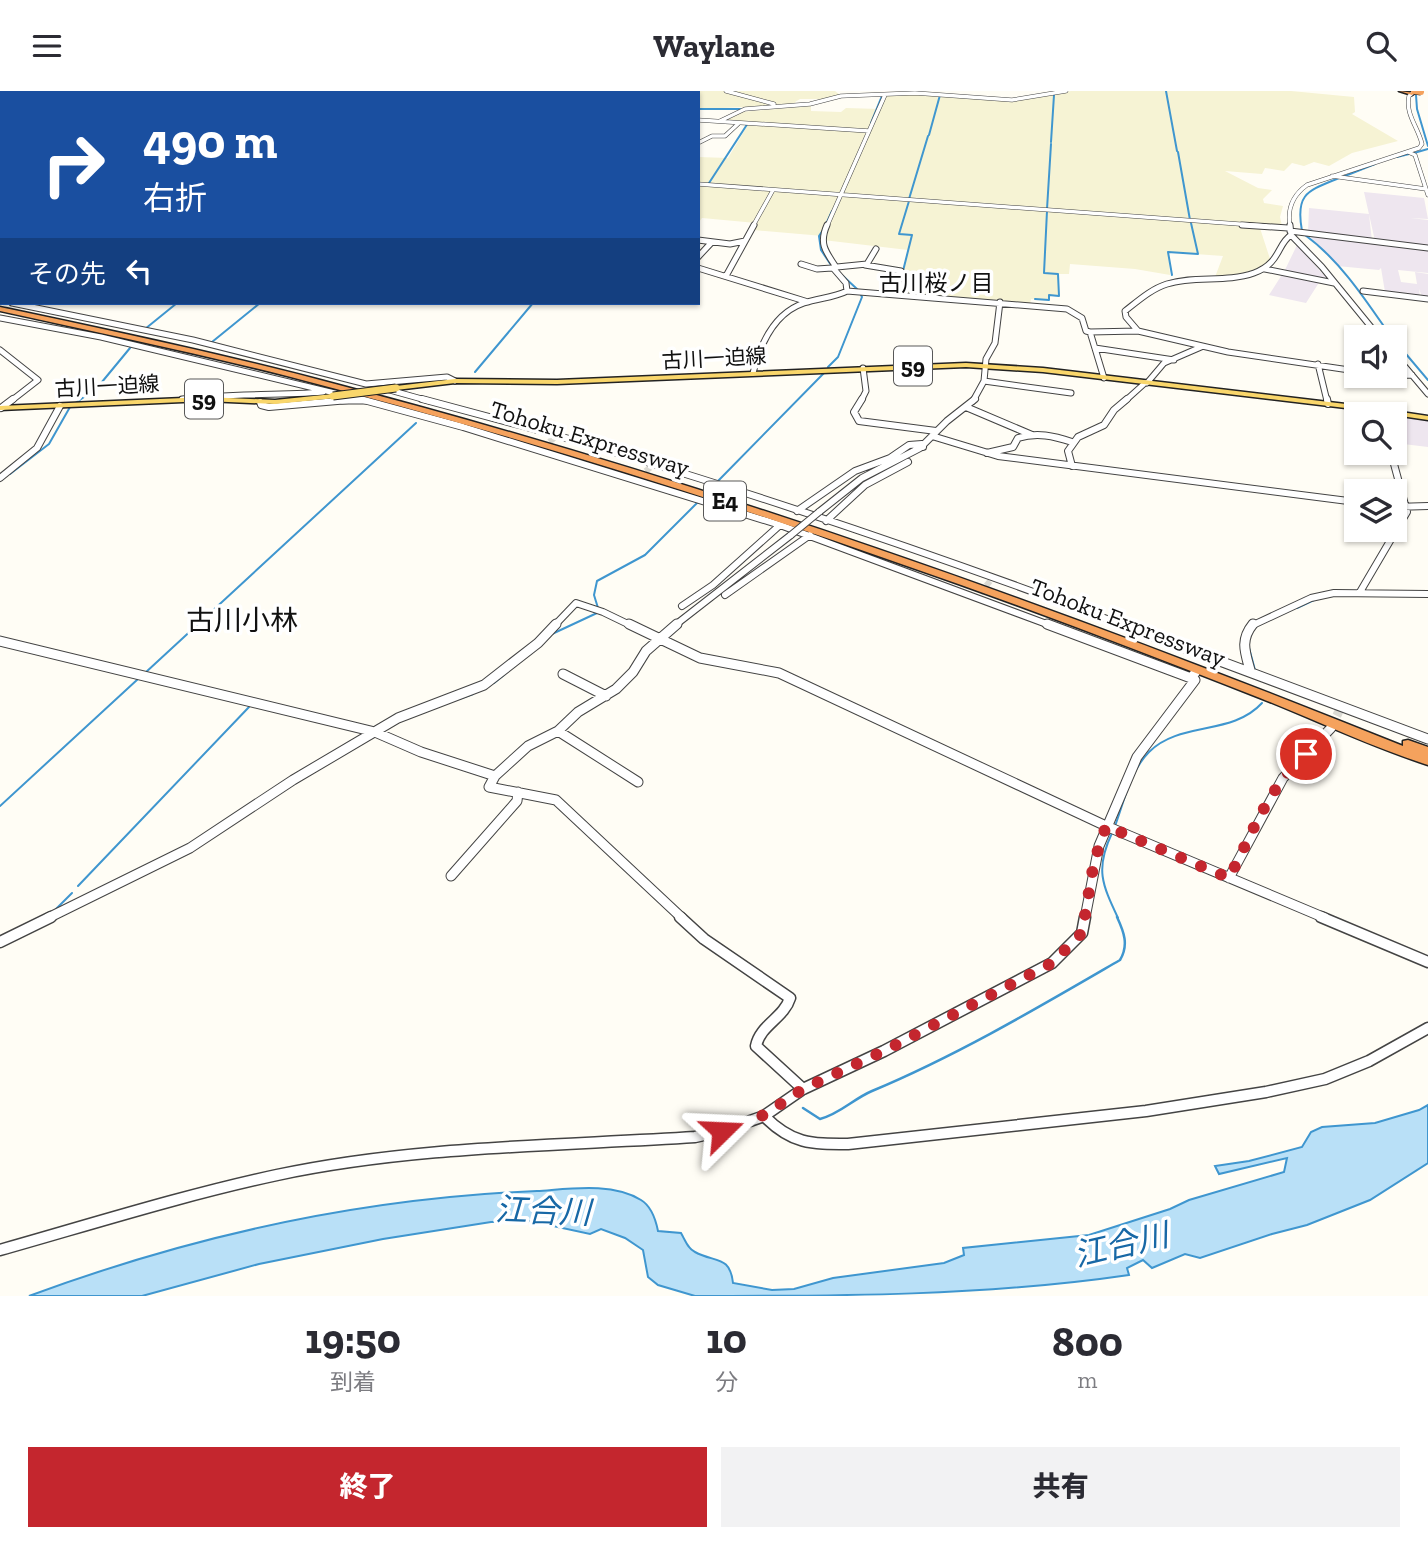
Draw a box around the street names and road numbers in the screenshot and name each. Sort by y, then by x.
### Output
street label: 古川一迫線 [661,343,767,373]
road number: 59 [894,347,932,385]
street label: 古川一迫線 [54,371,160,401]
road number: 59 [185,379,223,419]
street label: Tohoku Expressway [487,394,694,482]
road number: E4 [704,481,746,521]
street label: Tohoku Expressway [1026,571,1230,673]

